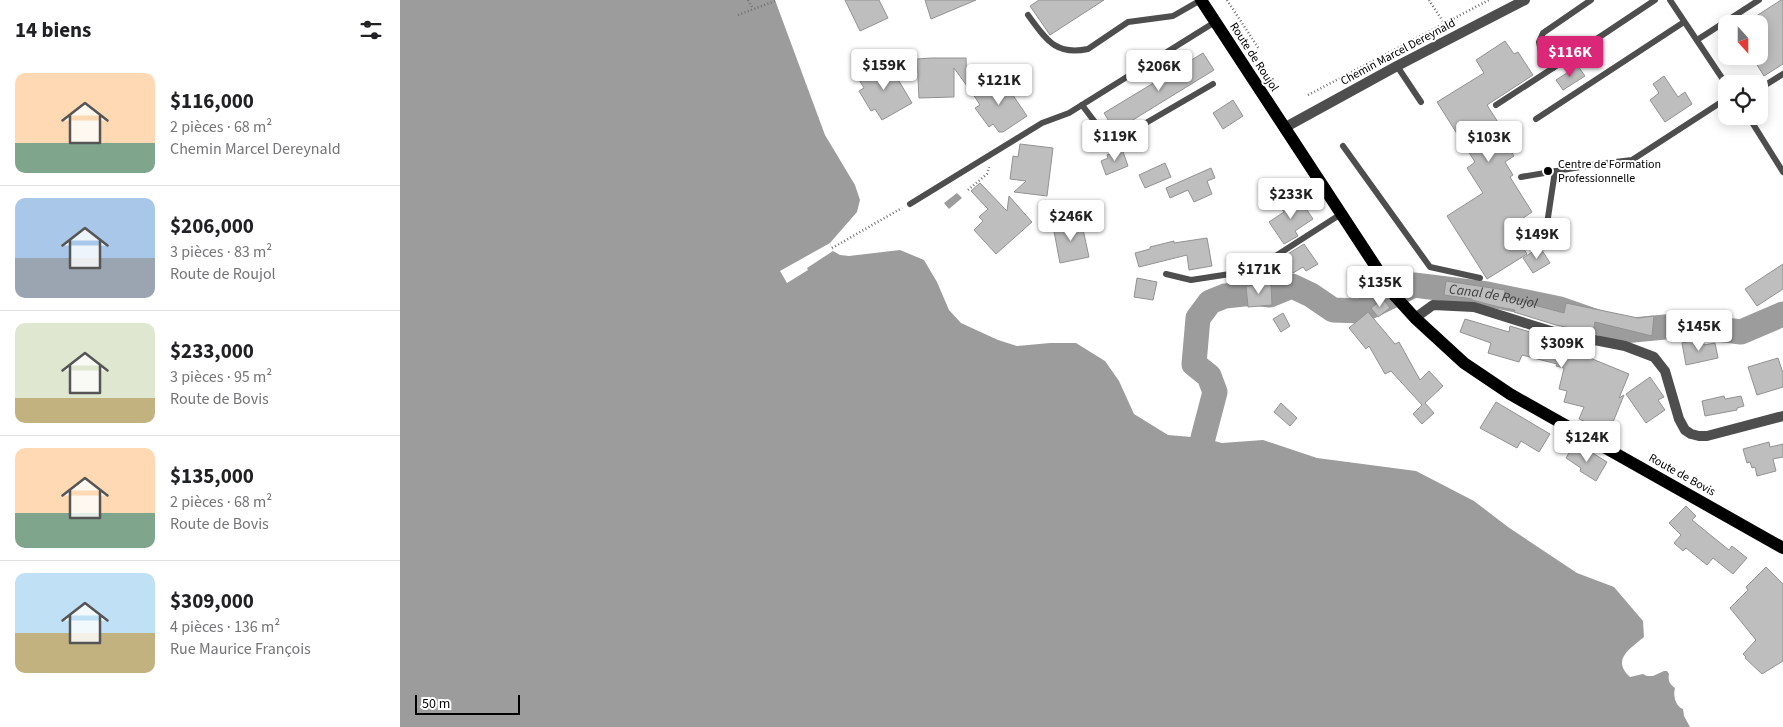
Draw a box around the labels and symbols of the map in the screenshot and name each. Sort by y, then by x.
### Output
street label: Chemin Marcel Dereynald [1338,14,1458,90]
north arrow [1718,15,1768,65]
street label: Route de Roujol [1225,19,1283,95]
pin: $116K [1535,36,1605,78]
pin: $159K [849,48,919,91]
pin: $206K [1124,49,1194,92]
pin: $121K [964,64,1034,106]
pin: $119K [1080,120,1150,162]
pin: $103K [1454,120,1524,163]
place label: Centre de Formation Professionnelle [1558,156,1661,187]
marker: Centre de Formation Professionnelle [1542,165,1554,177]
pin: $233K [1256,178,1326,220]
pin: $246K [1036,200,1106,242]
pin: $149K [1502,218,1572,260]
pin: $171K [1224,252,1294,295]
pin: $135K [1345,266,1415,308]
water label: Canal de Roujol [1448,279,1540,314]
pin: $145K [1664,310,1734,352]
pin: $309K [1527,326,1597,369]
pin: $124K [1552,420,1622,463]
street label: Route de Bovis [1645,450,1719,500]
scale bar [415,692,520,715]

